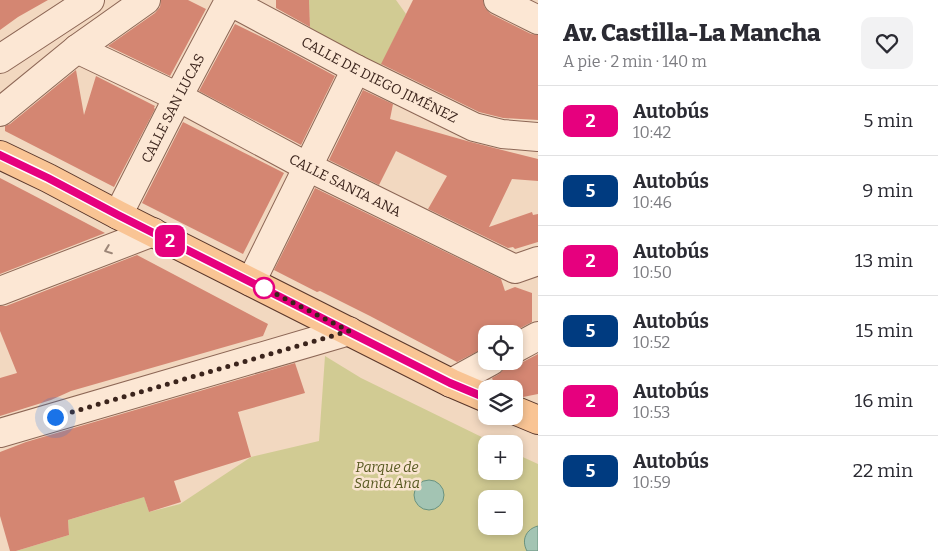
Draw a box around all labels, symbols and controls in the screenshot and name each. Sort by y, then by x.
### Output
button: heart [861,17,913,69]
text: Av. Castilla-La Mancha [563,19,821,47]
street label: CALLE DE DIEGO JIMÉNEZ [298,33,460,127]
street label: CALLE SAN LUCAS [138,51,208,166]
text: A pie · 2 min · 140 m [563,52,707,71]
text: Autobús [633,100,709,123]
text: 5 min [863,109,913,132]
text: 2 [585,110,596,132]
text: 10:42 [633,123,671,142]
street label: CALLE SANTA ANA [286,150,404,221]
text: Autobús [633,170,709,193]
text: 9 min [862,179,913,202]
text: 5 [586,180,595,202]
text: 10:46 [633,193,672,212]
line badge: 2 [154,225,186,257]
text: 2 [165,230,175,252]
text: Autobús [633,240,709,263]
one-way arrow [104,244,113,254]
text: 13 min [855,249,913,272]
text: 2 [585,250,596,272]
text: 10:50 [633,263,672,282]
unlabelled marker [253,277,275,299]
text: Autobús [633,310,709,333]
text: 15 min [856,319,913,342]
text: 5 [586,320,595,342]
map controls [478,325,523,535]
button: locate [478,325,523,370]
text: 10:52 [633,333,670,352]
button: layers [478,380,523,425]
text: Autobús [633,380,709,403]
text: 16 min [855,389,913,412]
text: 2 [585,390,596,412]
text: 10:53 [633,403,670,422]
your location [43,405,68,430]
button: + [478,435,523,480]
text: Autobús [633,450,709,473]
park label: Parque de Santa Ana [354,459,420,492]
text: 22 min [853,459,913,482]
text: 5 [586,460,595,482]
text: 10:59 [633,473,671,492]
button: − [478,490,523,535]

